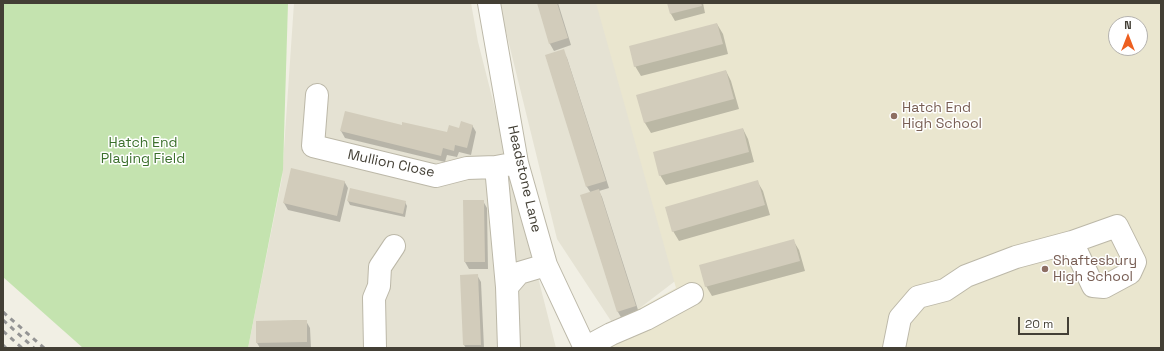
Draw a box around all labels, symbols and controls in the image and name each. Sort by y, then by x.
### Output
north arrow [1108,16,1148,56]
text: N [1124,18,1132,32]
place label: Hatch End High School [902,100,982,132]
marker: Hatch End High School [889,111,899,121]
street label: Headstone Lane [504,124,544,234]
park label: Hatch End Playing Field [101,135,185,168]
street label: Mullion Close [346,147,436,181]
place label: Shaftesbury High School [1053,253,1137,286]
marker: Shaftesbury High School [1040,264,1050,274]
scale bar [1020,309,1071,335]
text: 20 m [1025,316,1053,332]

